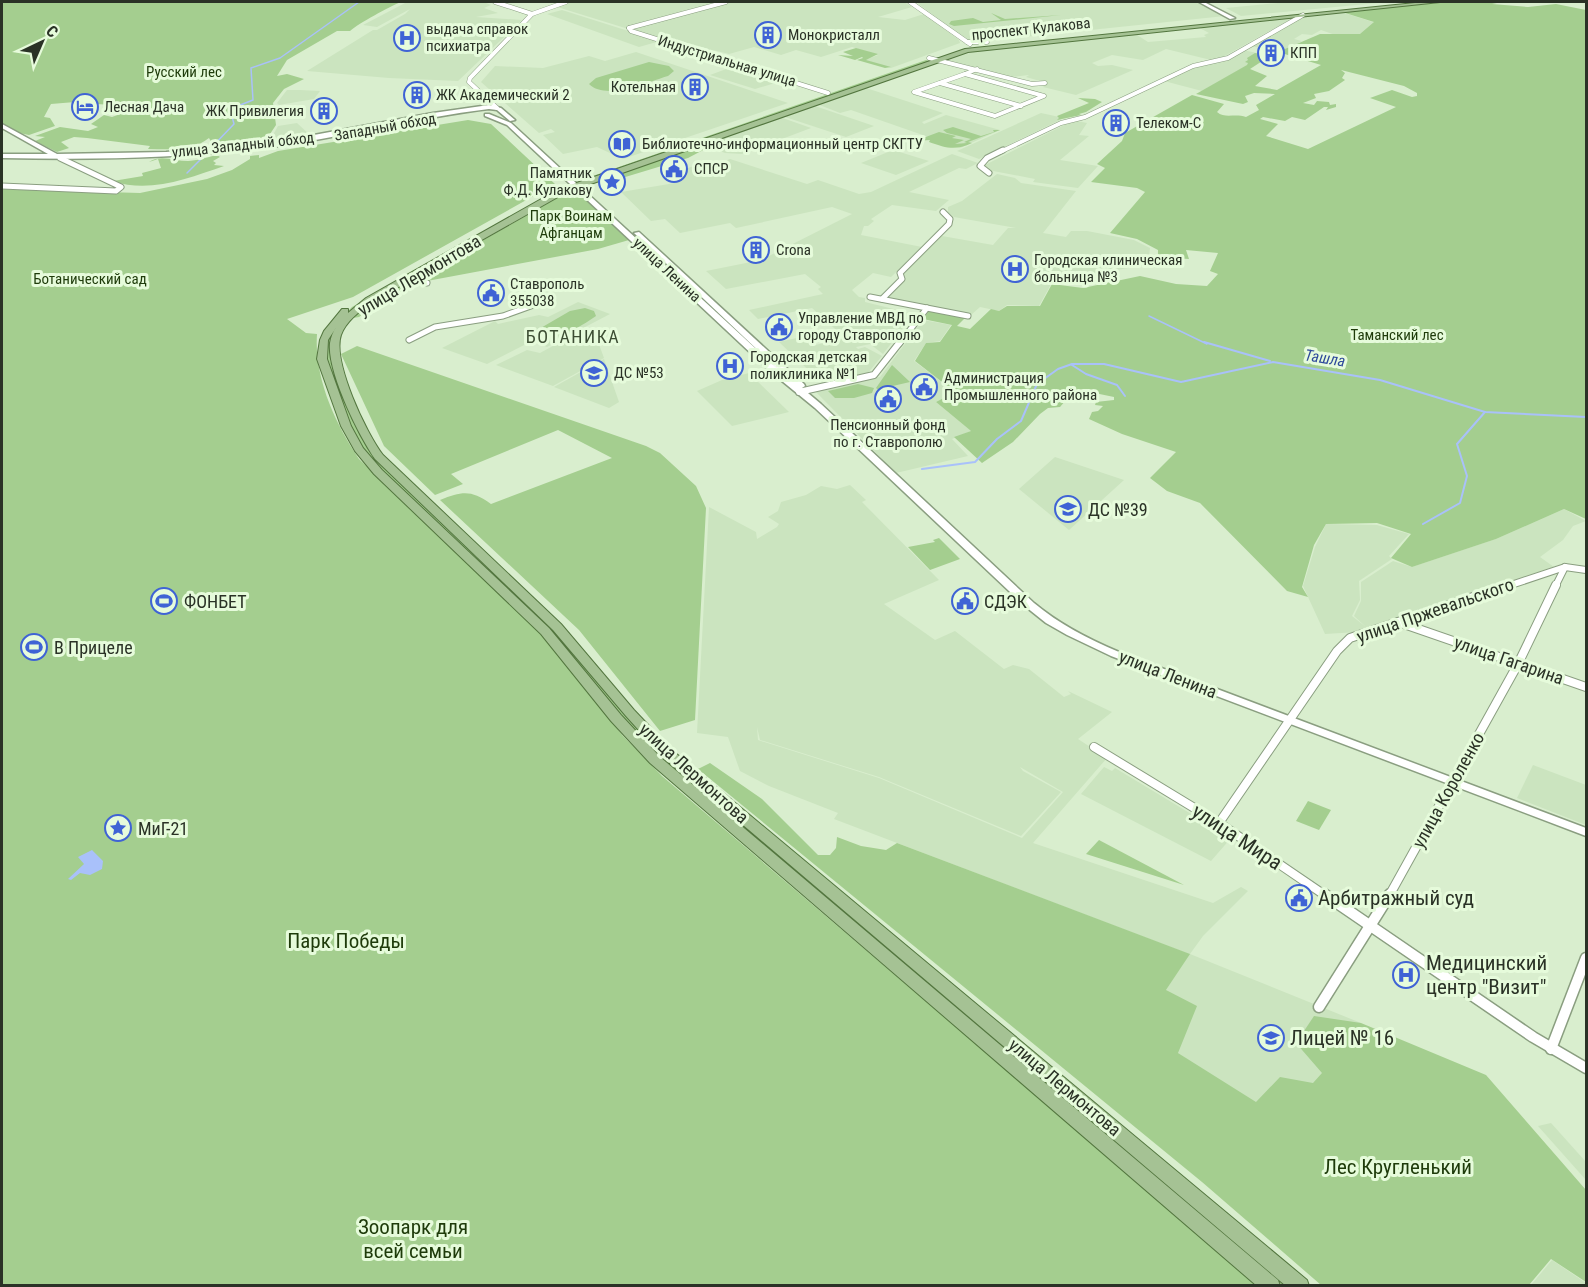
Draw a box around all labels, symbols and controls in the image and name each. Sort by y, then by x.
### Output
north arrow [12,12,72,72]
street label: проспект Кулакова [971,14,1091,44]
place label: выдача справок психиатра [426,20,528,55]
building icon: Монокристалл [753,20,783,50]
text: С [42,22,62,42]
hospital icon: выдача справок психиатра [392,23,422,53]
place label: Монокристалл [788,26,880,44]
street label: Индустриальная улица [656,31,798,91]
building icon: КПП [1256,38,1286,68]
place label: КПП [1290,44,1317,62]
park label: Русский лес [146,63,222,81]
building icon: Котельная [680,72,710,102]
place label: Котельная [611,78,676,96]
building icon: ЖК Академический 2 [402,80,432,110]
place label: ЖК Академический 2 [436,86,570,104]
hotel icon: Лесная Дача [70,92,100,122]
building icon: ЖК Привилегия [309,96,339,126]
place label: Лесная Дача [104,98,184,116]
place label: ЖК Привилегия [206,102,304,120]
building icon: Телеком-С [1101,108,1131,138]
street label: Западный обход [333,109,437,145]
place label: Телеком-С [1136,114,1201,132]
street label: улица Западный обход [171,129,315,161]
library icon: Библиотечно-информационный центр СКГТУ [607,129,637,159]
place label: Библиотечно-информационный центр СКГТУ [642,135,923,153]
public building icon: СПСР [659,154,689,184]
place label: СПСР [694,160,729,178]
place label: Памятник Ф.Д. Кулакову [503,164,592,199]
place icon: Памятник Ф.Д. Кулакову [597,167,627,197]
park label: Парк Воинам Афганцам [530,207,612,242]
street label: улица Лермонтова [354,230,484,320]
street label: улица Ленина [629,234,705,306]
building icon: Crona [741,235,771,265]
place label: Crona [776,241,811,259]
place label: Городская клиническая больница №3 [1034,251,1182,286]
hospital icon: Городская клиническая больница №3 [1000,254,1030,284]
park label: Ботанический сад [33,270,147,288]
place label: Ставрополь 355038 [510,275,584,310]
public building icon: Ставрополь 355038 [476,278,506,308]
place label: Управление МВД по городу Ставрополю [798,309,924,344]
public building icon: Управление МВД по городу Ставрополю [764,312,794,342]
district label: БОТАНИКА [526,326,620,347]
park label: Таманский лес [1350,326,1444,344]
water label: Ташла [1303,345,1347,371]
place label: Городская детская поликлиника №1 [750,348,867,383]
hospital icon: Городская детская поликлиника №1 [715,351,745,381]
school or university icon: ДС №53 [579,358,609,388]
place label: ДС №53 [614,364,664,382]
place label: Администрация Промышленного района [944,369,1097,404]
public building icon: Администрация Промышленного района [909,372,939,402]
public building icon: Пенсионный фонд по г. Ставрополю [873,384,903,414]
place label: Пенсионный фонд по г. Ставрополю [830,416,946,451]
school or university icon: ДС №39 [1053,494,1083,524]
place label: ДС №39 [1088,499,1148,520]
street label: улица Пржевальского [1354,573,1516,647]
sports icon: ФОНБЕТ [149,586,179,616]
public building icon: СДЭК [950,586,980,616]
place label: ФОНБЕТ [184,591,247,612]
place label: СДЭК [984,591,1027,612]
street label: улица Гагарина [1452,631,1566,689]
sports icon: В Прицеле [19,632,49,662]
place label: В Прицеле [54,637,133,658]
street label: улица Ленина [1116,646,1220,702]
street label: улица Лермонтова [635,718,753,828]
street label: улица Короленко [1408,729,1488,851]
street label: улица Мира [1187,799,1287,875]
place icon: МиГ-21 [103,813,133,843]
place label: МиГ-21 [138,818,188,839]
public building icon: Арбитражный суд [1284,883,1314,913]
place label: Арбитражный суд [1318,886,1474,910]
park label: Парк Победы [287,929,405,953]
place label: Медицинский центр "Визит" [1426,951,1547,999]
hospital icon: Медицинский центр "Визит" [1391,960,1421,990]
school or university icon: Лицей № 16 [1256,1023,1286,1053]
place label: Лицей № 16 [1290,1026,1394,1050]
street label: улица Лермонтова [1005,1034,1125,1140]
park label: Лес Кругленький [1324,1155,1472,1179]
park label: Зоопарк для всей семьи [358,1215,468,1263]

